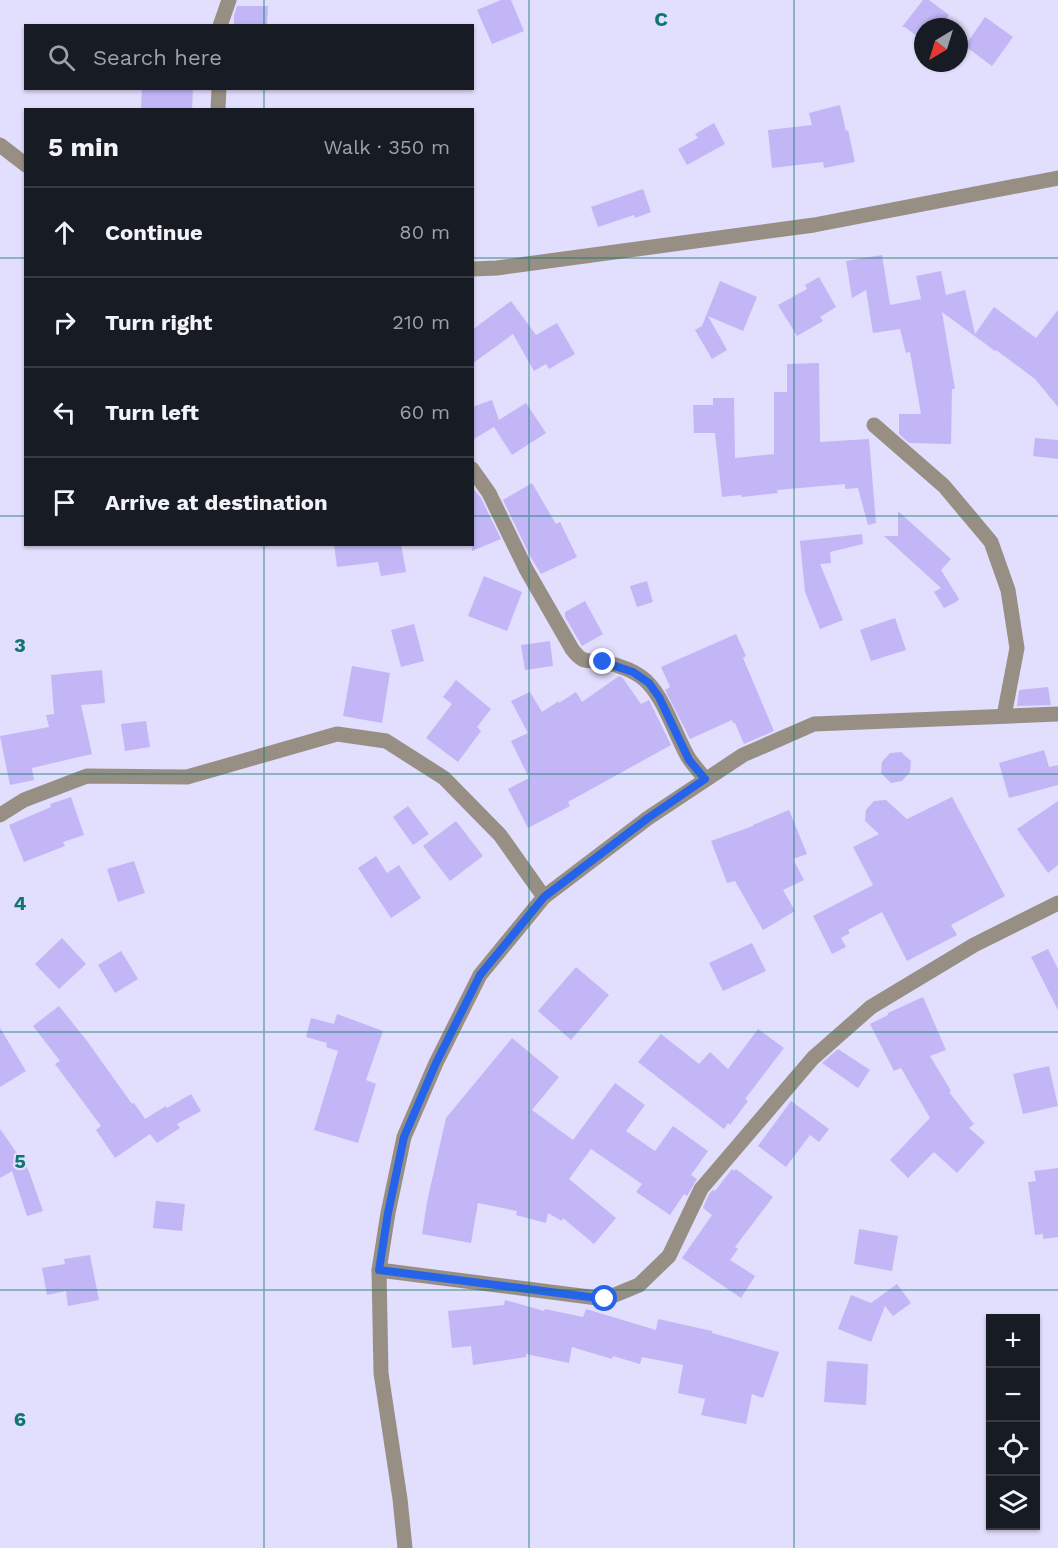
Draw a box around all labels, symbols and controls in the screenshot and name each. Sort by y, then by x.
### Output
text: C [654,7,668,31]
north arrow [914,18,968,72]
search box [24,24,474,90]
icon: search [45,41,78,74]
text: Search here [93,45,222,70]
text: 5 min [48,132,119,162]
text: Walk · 350 m [323,135,450,159]
icon: ahead [48,216,81,249]
text: Continue [105,220,203,245]
text: 80 m [399,220,450,244]
icon: right [48,306,81,339]
text: Turn right [105,310,212,335]
text: 210 m [392,310,450,334]
icon: left [48,396,81,429]
text: Turn left [105,400,199,425]
text: 60 m [400,400,450,424]
icon: arrive [48,486,81,519]
text: Arrive at destination [105,490,328,515]
text: 3 [14,633,26,657]
route end [589,648,615,674]
text: 4 [14,891,27,915]
text: 5 [14,1149,26,1173]
route start [591,1285,617,1311]
map controls [986,1314,1040,1530]
button: + [986,1314,1040,1368]
button: − [986,1368,1040,1422]
text: 6 [14,1407,26,1431]
button: locate [986,1422,1040,1476]
button: layers [986,1476,1040,1530]

